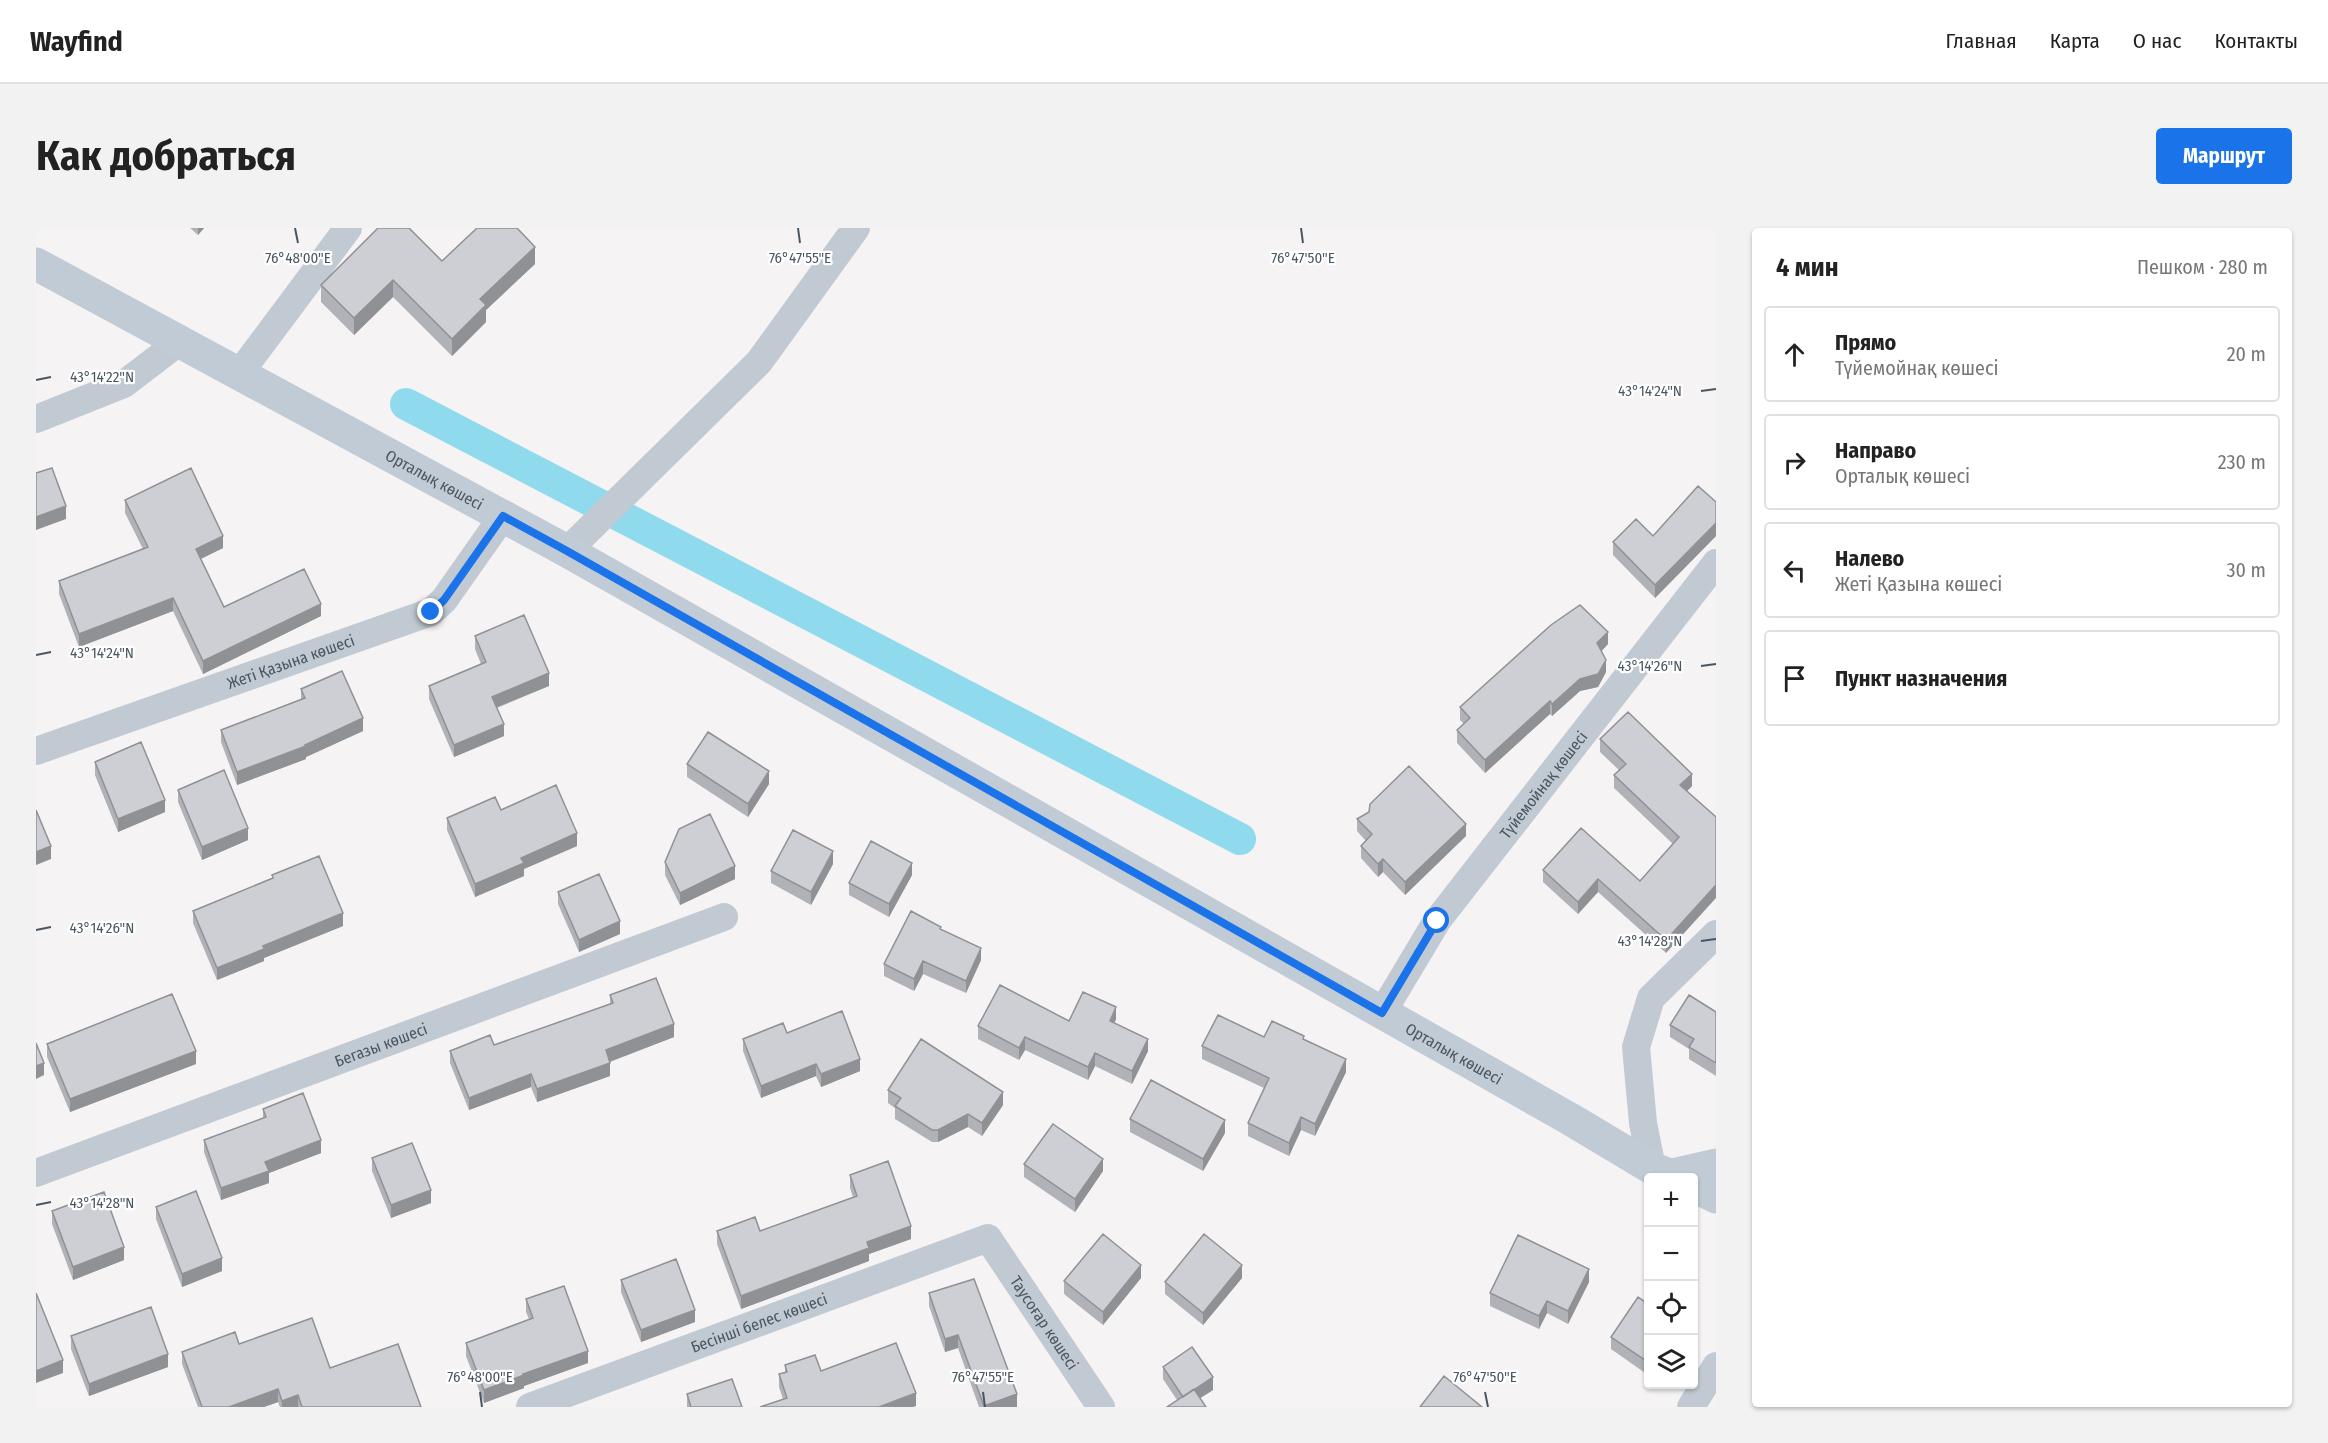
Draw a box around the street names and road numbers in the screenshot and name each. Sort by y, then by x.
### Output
street label: Орталық көшесі [382,446,486,514]
street label: Жеті Қазына көшесі [225,631,357,693]
street label: Түйемойнақ көшесі [1496,728,1591,842]
street label: Бегазы көшесі [332,1019,430,1071]
street label: Орталық көшесі [1402,1019,1506,1089]
street label: Тауcоғар көшесі [1006,1273,1082,1373]
street label: Бесінші белес көшесі [688,1289,830,1357]

